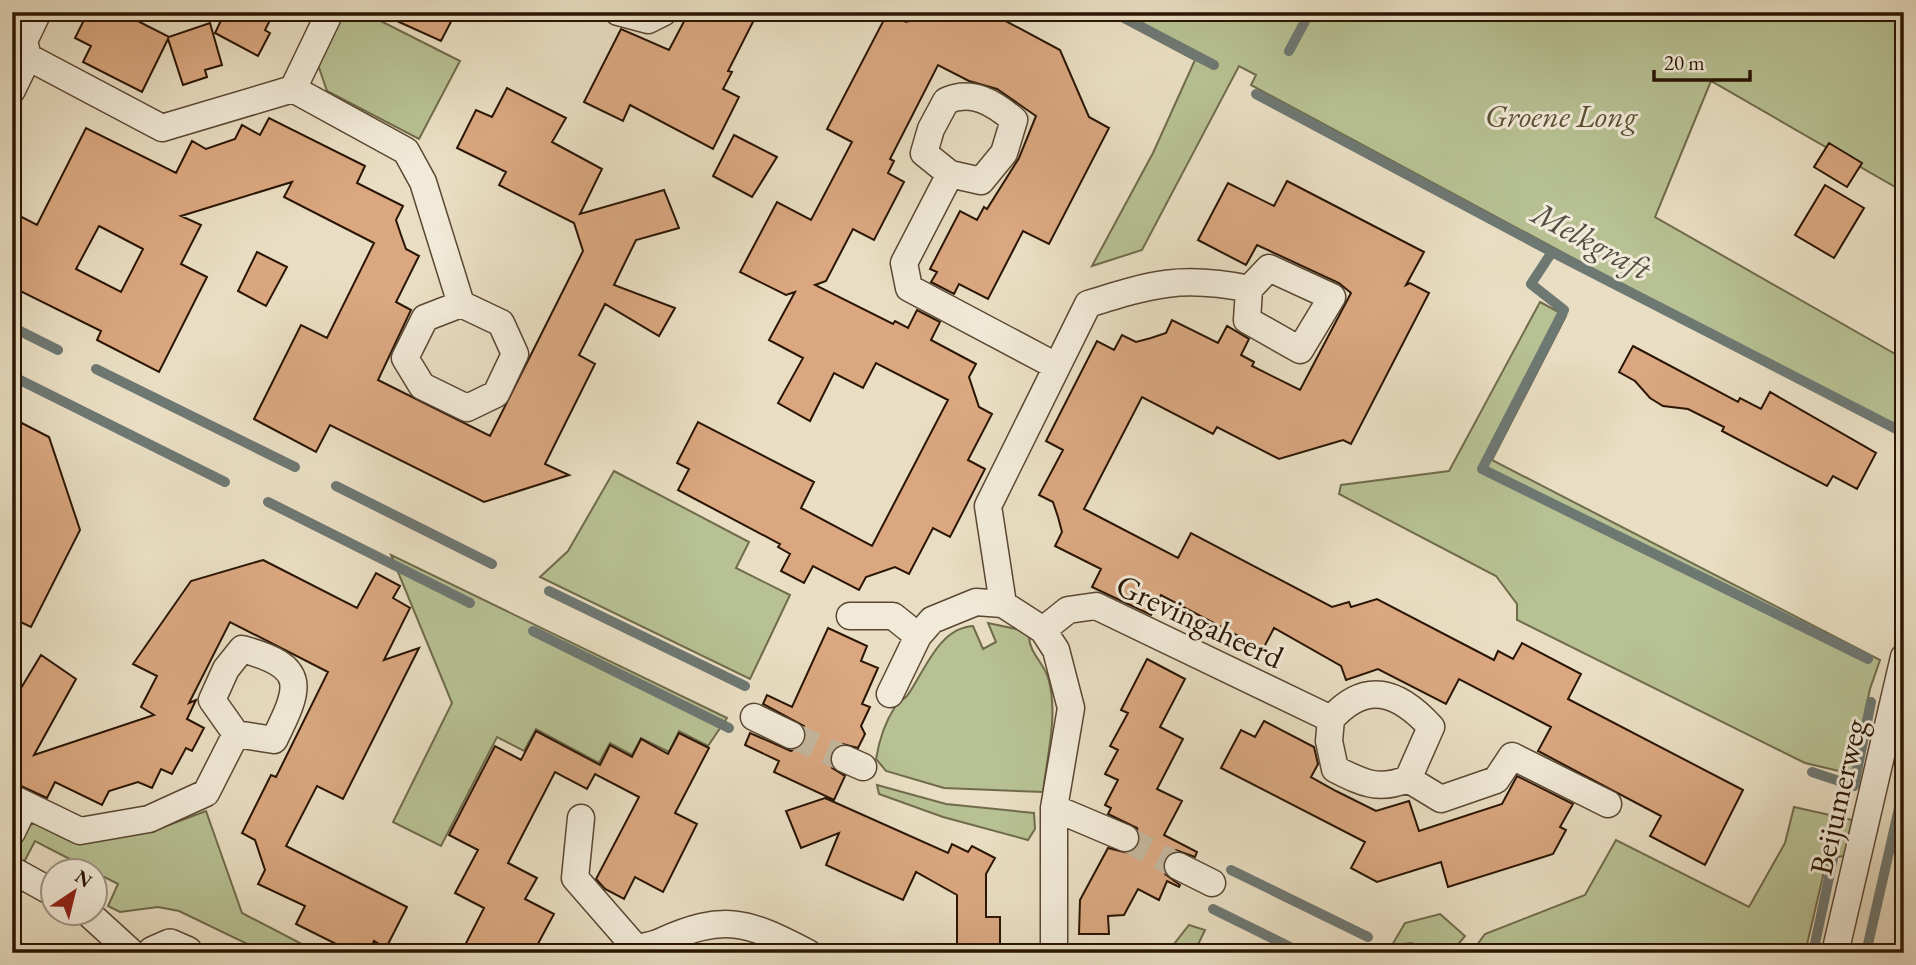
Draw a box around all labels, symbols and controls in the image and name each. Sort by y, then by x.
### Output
scale bar [1654,38,1750,82]
text: 20 m [1664,49,1705,76]
park label: Groene Long [1485,95,1639,137]
water label: Melkgraft [1523,190,1660,290]
street label: Grevingaheerd [1110,564,1291,678]
street label: Beijumerweg [1800,714,1877,879]
north arrow [38,856,108,926]
text: N [70,864,97,893]

